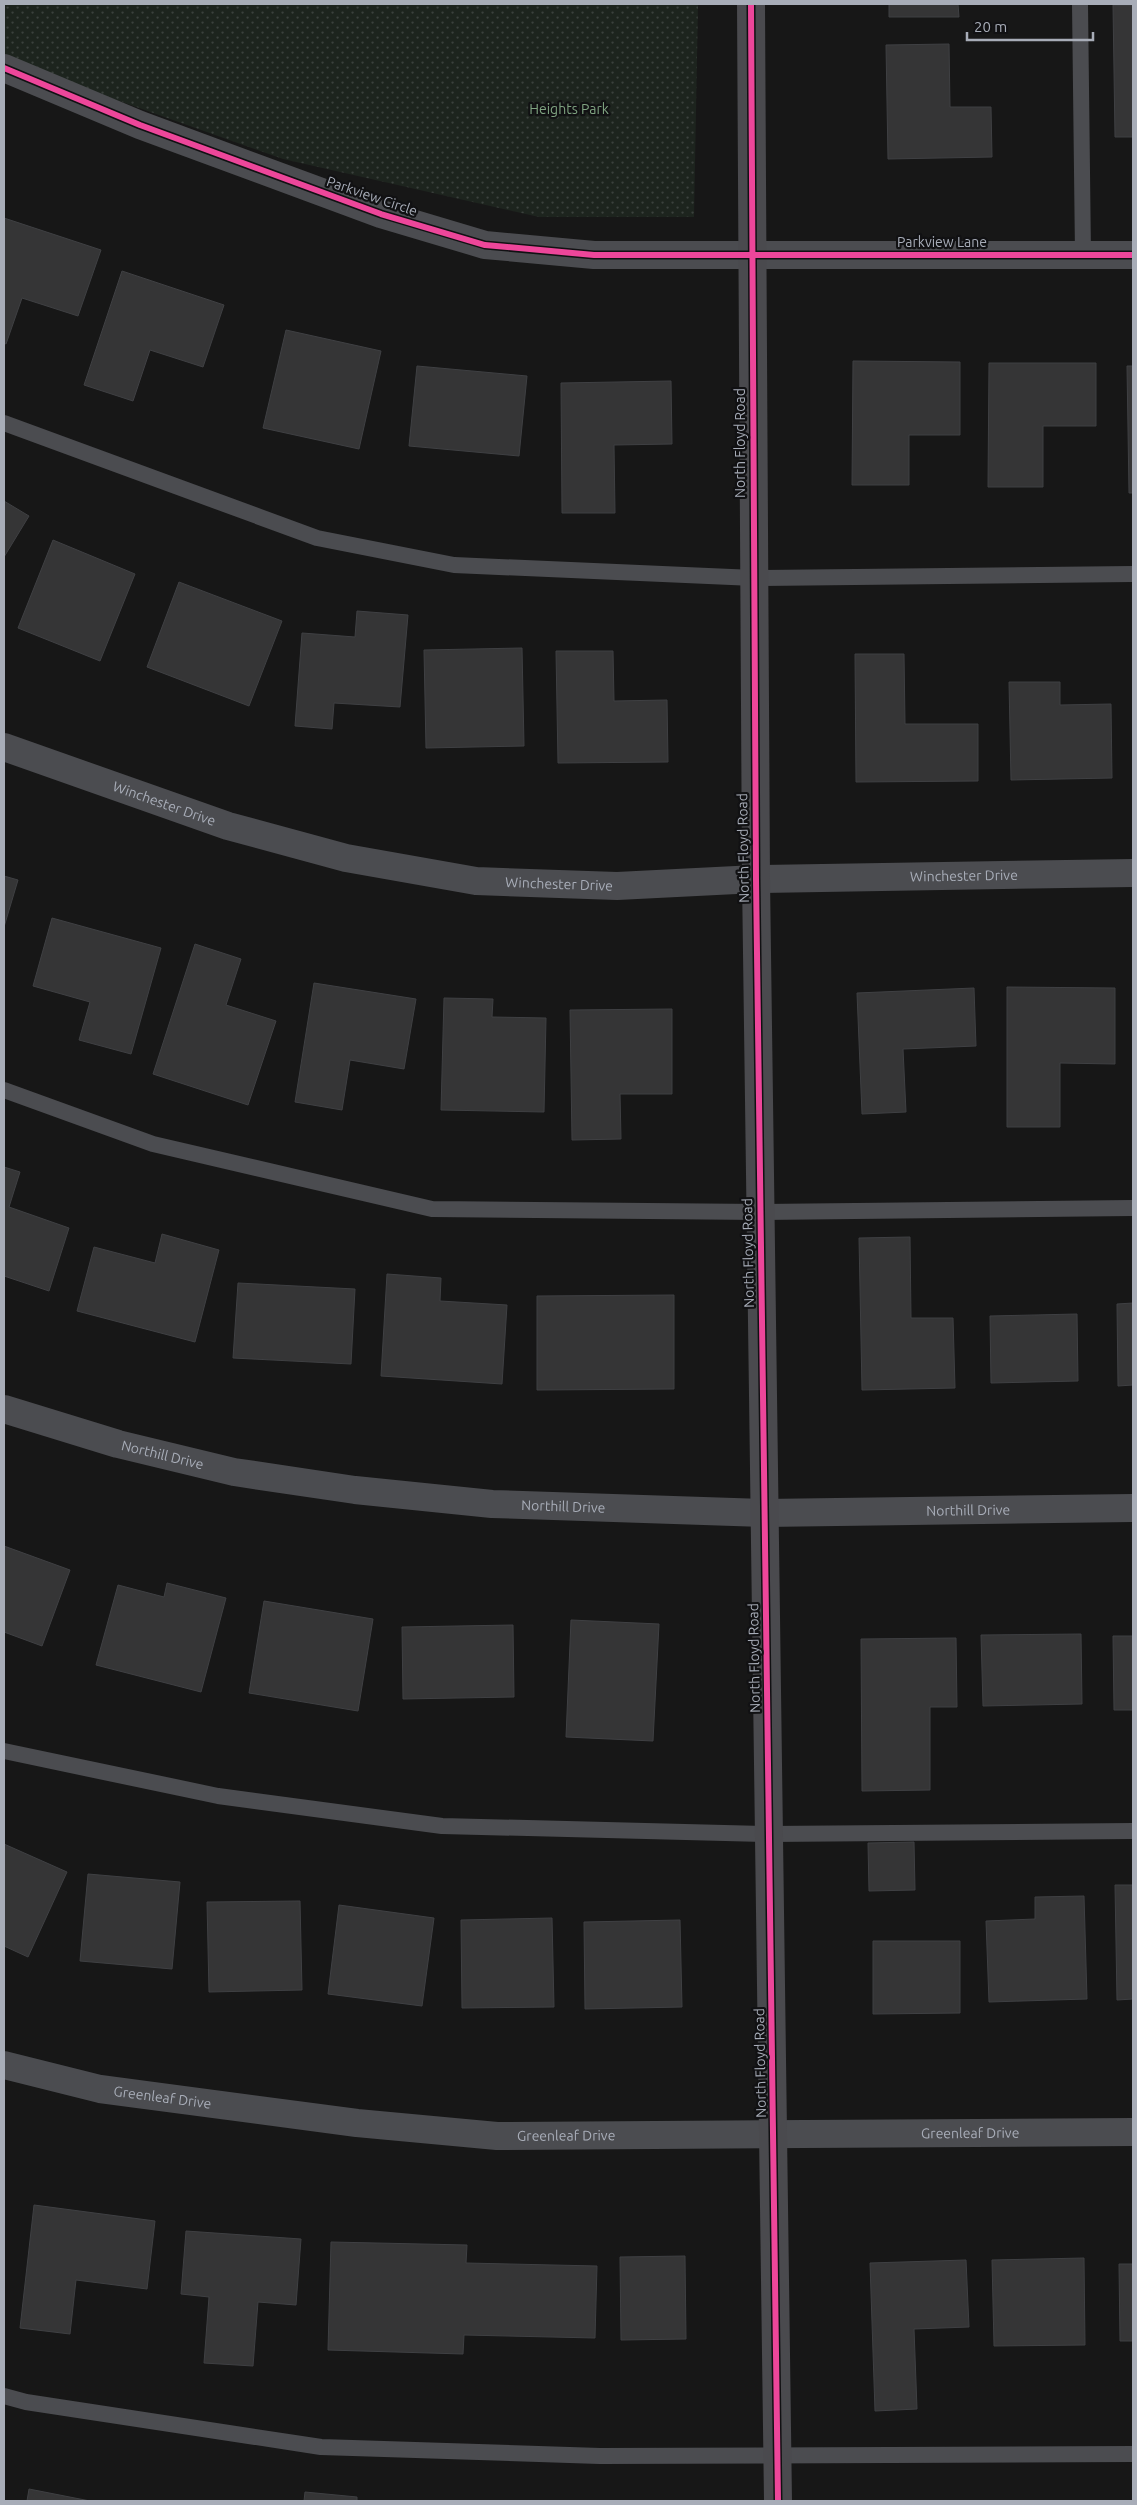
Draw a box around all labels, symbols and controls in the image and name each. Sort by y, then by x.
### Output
scale bar [967,10,1093,42]
text: 20 m [974,18,1007,35]
park label: Heights Park [529,101,609,117]
street label: Parkview Circle [324,173,420,219]
street label: Parkview Lane [897,234,987,250]
street label: North Floyd Road [732,388,748,498]
street label: Winchester Drive [111,778,218,829]
street label: North Floyd Road [734,793,752,903]
street label: Winchester Drive [910,867,1018,885]
street label: Winchester Drive [505,874,613,894]
street label: North Floyd Road [739,1198,757,1308]
street label: Northill Drive [120,1437,205,1472]
street label: Northill Drive [521,1497,606,1516]
street label: Northill Drive [926,1502,1010,1519]
street label: North Floyd Road [745,1603,763,1713]
street label: North Floyd Road [751,2008,769,2118]
street label: Greenleaf Drive [113,2083,212,2112]
street label: Greenleaf Drive [921,2125,1019,2141]
street label: Greenleaf Drive [517,2127,615,2144]

